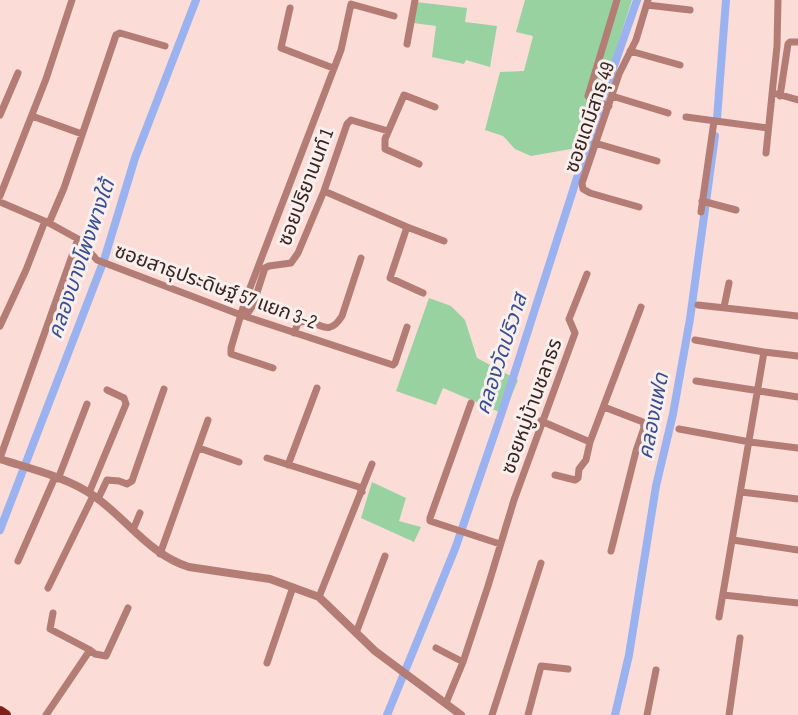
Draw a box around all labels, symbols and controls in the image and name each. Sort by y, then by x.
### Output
street label: ซอยเดมีสาธุ 49 [560,59,620,176]
street label: ซอยปริยานนท์ 1 [273,126,339,249]
water label: คลองบางโพงพางใต้ [43,174,121,342]
street label: ซอยสาธุประดิษฐ์ 57 แยก 3-2 [111,239,320,335]
water label: คลองวัดปริวาส [470,288,534,418]
street label: ซอยหมู่บ้านชลาธร [496,335,568,477]
water label: คลองแฟด [633,370,674,461]

